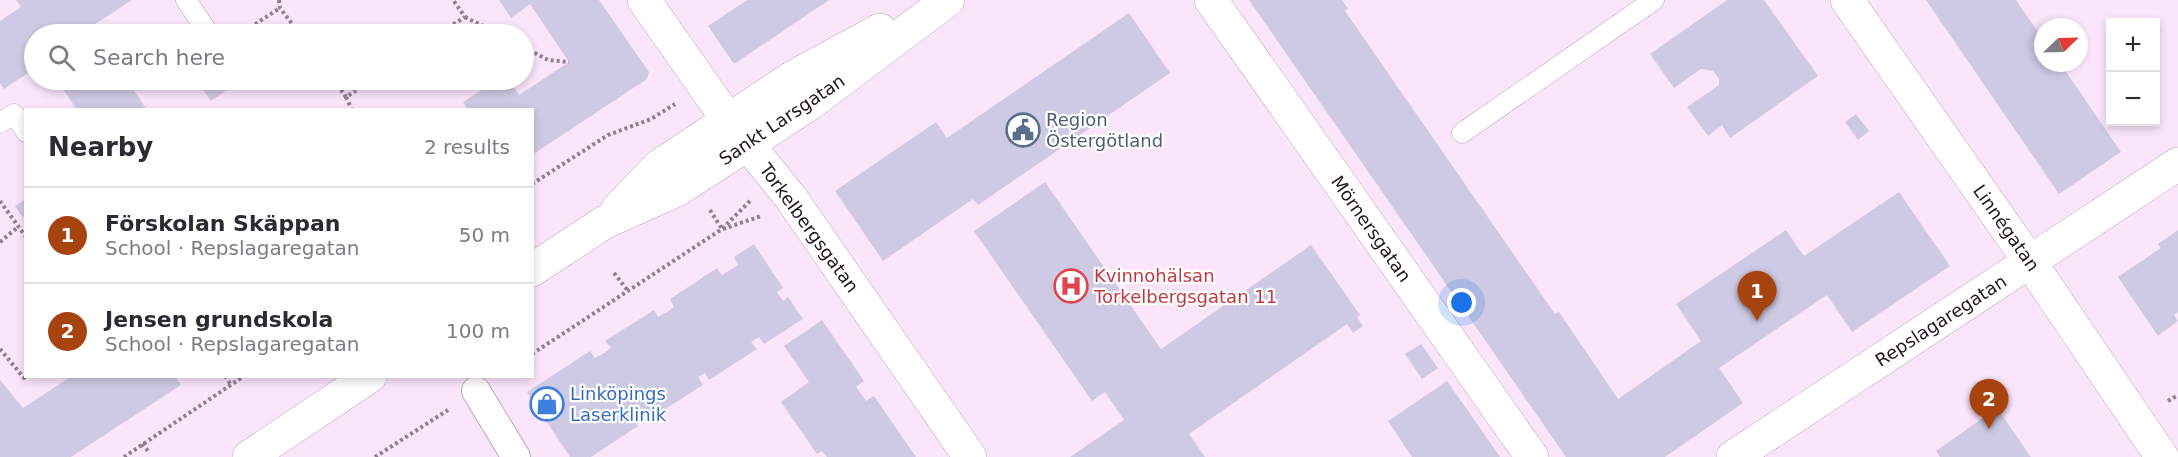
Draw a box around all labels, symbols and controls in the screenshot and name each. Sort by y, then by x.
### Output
north arrow [2034,18,2088,72]
map controls [2106,18,2160,126]
button: + [2106,18,2160,72]
search box [24,24,534,90]
icon: search [45,41,78,74]
text: Search here [93,45,225,70]
street label: Sankt Larsgatan [715,70,848,169]
button: − [2106,72,2160,126]
place label: Region Östergötland [1046,109,1163,151]
public building icon: Region Östergötland [1005,112,1041,148]
text: Nearby [48,132,153,162]
text: 2 results [424,135,510,159]
street label: Torkelbergsgatan [755,158,863,296]
street label: Mörnersgatan [1327,172,1416,286]
street label: Linnégatan [1969,180,2044,275]
text: Förskolan Skäppan [105,211,340,236]
text: 1 [61,223,74,247]
text: 50 m [459,223,510,247]
text: School · Repslagaregatan [105,236,359,260]
place label: Kvinnohälsan Torkelbergsgatan 11 [1093,265,1277,307]
hospital icon: Kvinnohälsan Torkelbergsgatan 11 [1053,268,1089,304]
street label: Repslagaregatan [1871,270,2010,371]
pin: 1 [1738,272,1776,321]
your location [1447,288,1476,317]
text: Jensen grundskola [105,307,333,332]
text: 2 [61,319,74,343]
text: 100 m [446,319,510,343]
text: School · Repslagaregatan [105,332,359,356]
pin: 2 [1970,380,2008,429]
place label: Linköpings Laserklinik [570,383,667,425]
shop icon: Linköpings Laserklinik [529,386,565,422]

